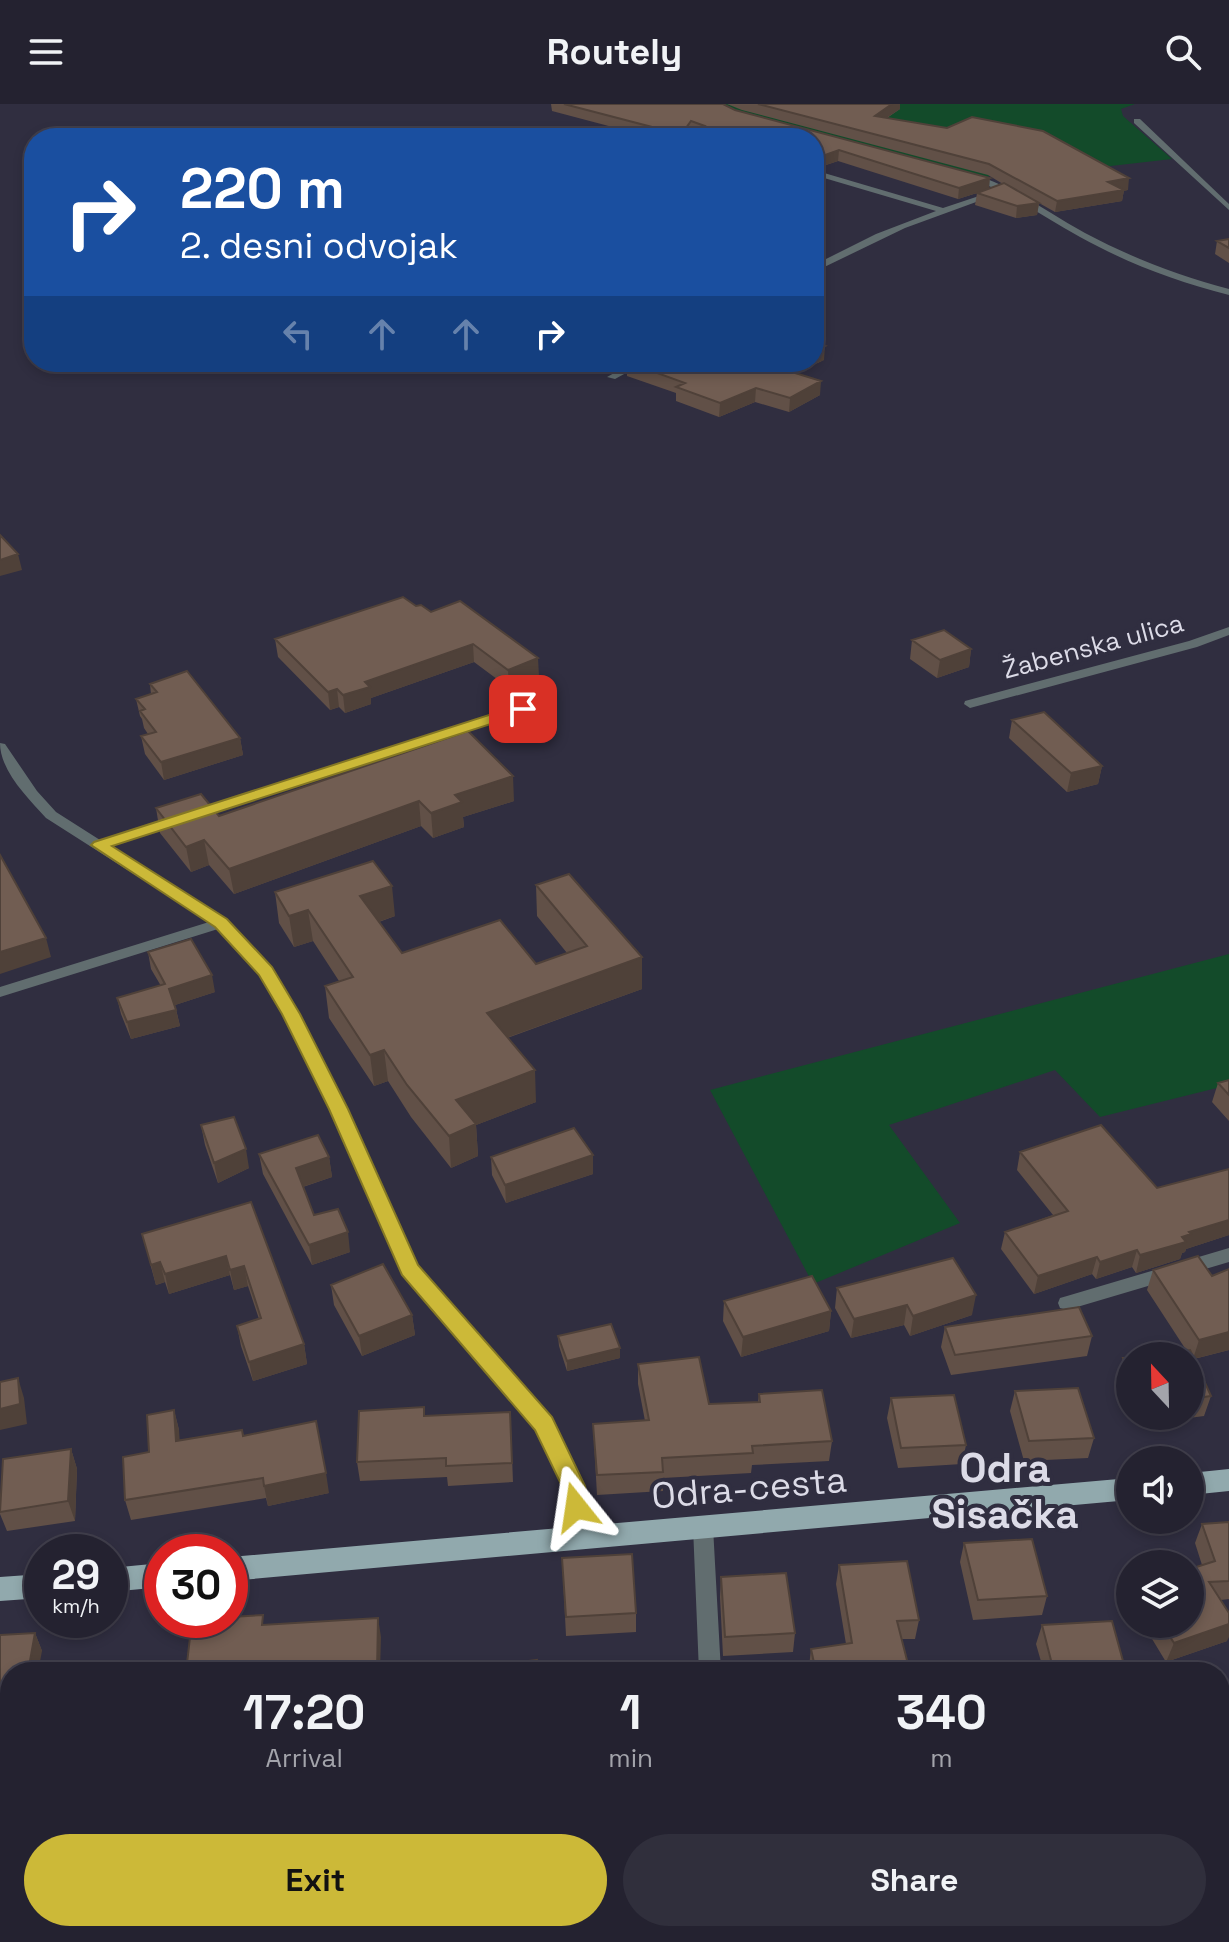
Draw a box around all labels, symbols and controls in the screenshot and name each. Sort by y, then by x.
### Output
text: Routely [547,29,682,75]
icon: menu [24,30,68,74]
icon: search [1161,30,1205,74]
text: 220 m [180,153,345,224]
icon: right [48,160,152,264]
text: 2. desni odvojak [180,223,458,269]
icon: left [276,312,320,356]
icon: ahead [360,312,404,356]
icon: ahead [444,312,488,356]
icon: right [528,312,572,356]
street label: Žabenska ulica [999,605,1187,687]
pin [489,675,557,743]
icon: arrive [501,687,545,731]
north arrow [1116,1342,1204,1430]
map controls [1116,1342,1204,1638]
district label: Odra Sisačka [931,1443,1079,1540]
button: sound [1116,1446,1204,1534]
street label: Odra-cesta [650,1457,849,1519]
position arrow [534,1465,618,1549]
speed limit sign: 30 [144,1534,248,1638]
text: 29 [52,1550,100,1601]
button: layers [1116,1550,1204,1638]
text: km/h [52,1593,100,1619]
text: 17:20 [243,1682,365,1743]
text: 1 [620,1682,642,1743]
text: 340 [896,1682,987,1743]
text: Arrival [266,1741,343,1775]
text: min [608,1741,653,1775]
text: m [930,1741,953,1775]
button: Exit [24,1834,607,1926]
button: Share [623,1834,1206,1926]

